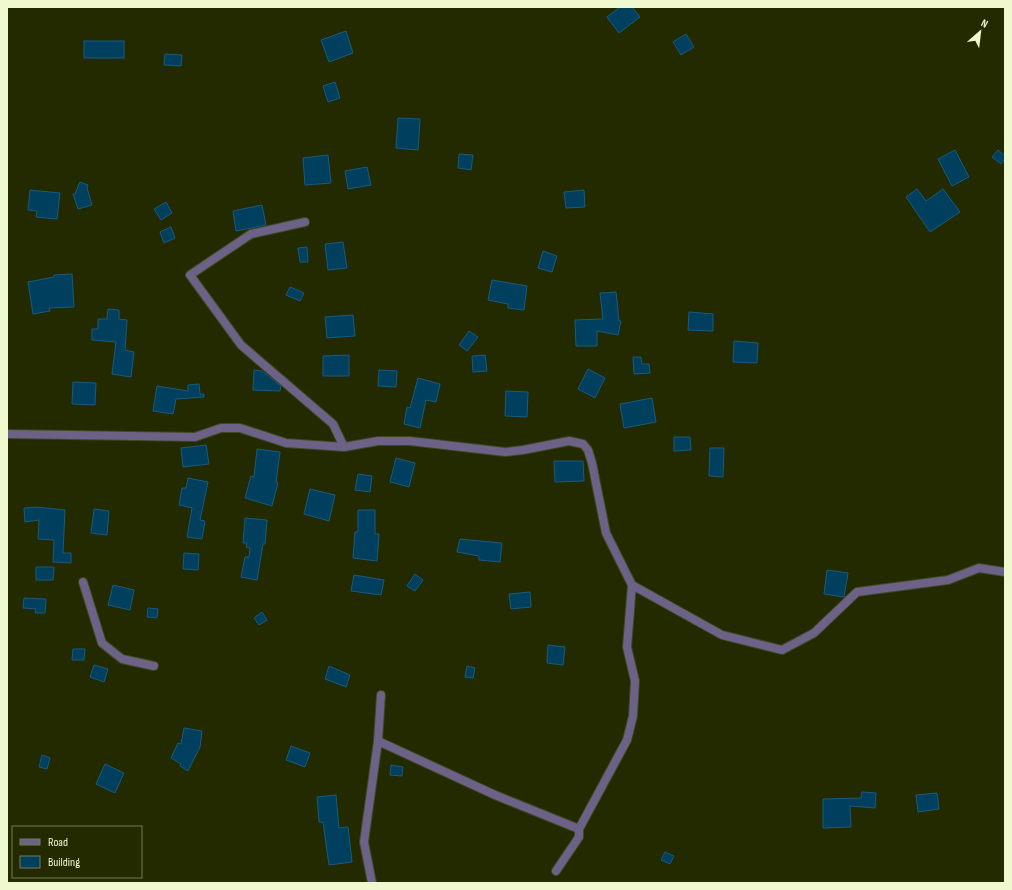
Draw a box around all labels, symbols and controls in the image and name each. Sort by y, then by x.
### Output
north arrow [960,12,1000,52]
text: N [979,16,990,31]
legend [12,826,142,878]
text: Road [48,835,68,850]
text: Building [48,855,80,870]

